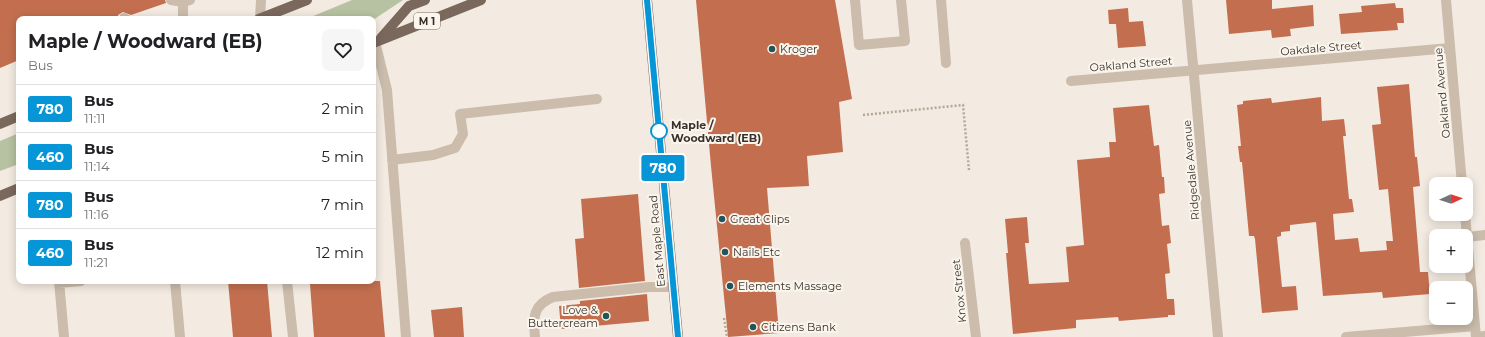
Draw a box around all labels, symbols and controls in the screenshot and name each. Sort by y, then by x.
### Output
road number: M 1 [414,13,440,29]
button: heart [322,29,364,71]
text: Maple / Woodward (EB) [28,30,263,53]
street label: Oakdale Street [1280,37,1363,59]
place label: Kroger [780,42,817,56]
marker: Kroger [767,44,777,54]
street label: Oakland Avenue [1431,47,1453,139]
street label: Oakland Street [1089,53,1173,75]
text: Bus [28,57,53,73]
text: Bus [84,91,114,110]
text: 2 min [321,99,364,118]
text: 780 [36,100,64,118]
text: 11:11 [84,110,106,126]
place label: Maple / Woodward (EB) [671,118,761,145]
street label: Ridgedale Avenue [1180,119,1202,221]
marker: Maple / Woodward (EB) [650,122,668,140]
text: Bus [84,139,114,158]
text: 5 min [321,147,364,166]
text: 460 [36,148,64,166]
line badge: 780 [640,155,686,181]
text: 11:14 [84,158,110,174]
text: 780 [649,159,677,177]
north arrow [1429,177,1473,221]
map controls [1429,177,1473,325]
text: Bus [84,187,114,206]
street label: East Maple Road [646,194,668,288]
text: 7 min [321,195,364,214]
text: 780 [36,196,64,214]
text: 11:16 [84,206,109,222]
place label: Great Clips [730,212,790,226]
marker: Great Clips [717,214,727,224]
button: + [1429,229,1473,273]
text: Bus [84,235,114,254]
text: 12 min [316,243,364,262]
text: 460 [36,244,64,262]
place label: Nails Etc [733,245,780,259]
marker: Nails Etc [720,247,730,257]
text: 11:21 [84,254,108,270]
street label: Knox Street [949,258,969,323]
place label: Elements Massage [738,279,842,293]
marker: Elements Massage [725,281,735,291]
button: − [1429,281,1473,325]
place label: Love & Buttercream [528,303,599,330]
marker: Love & Buttercream [601,311,611,321]
place label: Citizens Bank [761,320,836,334]
marker: Citizens Bank [748,322,758,332]

